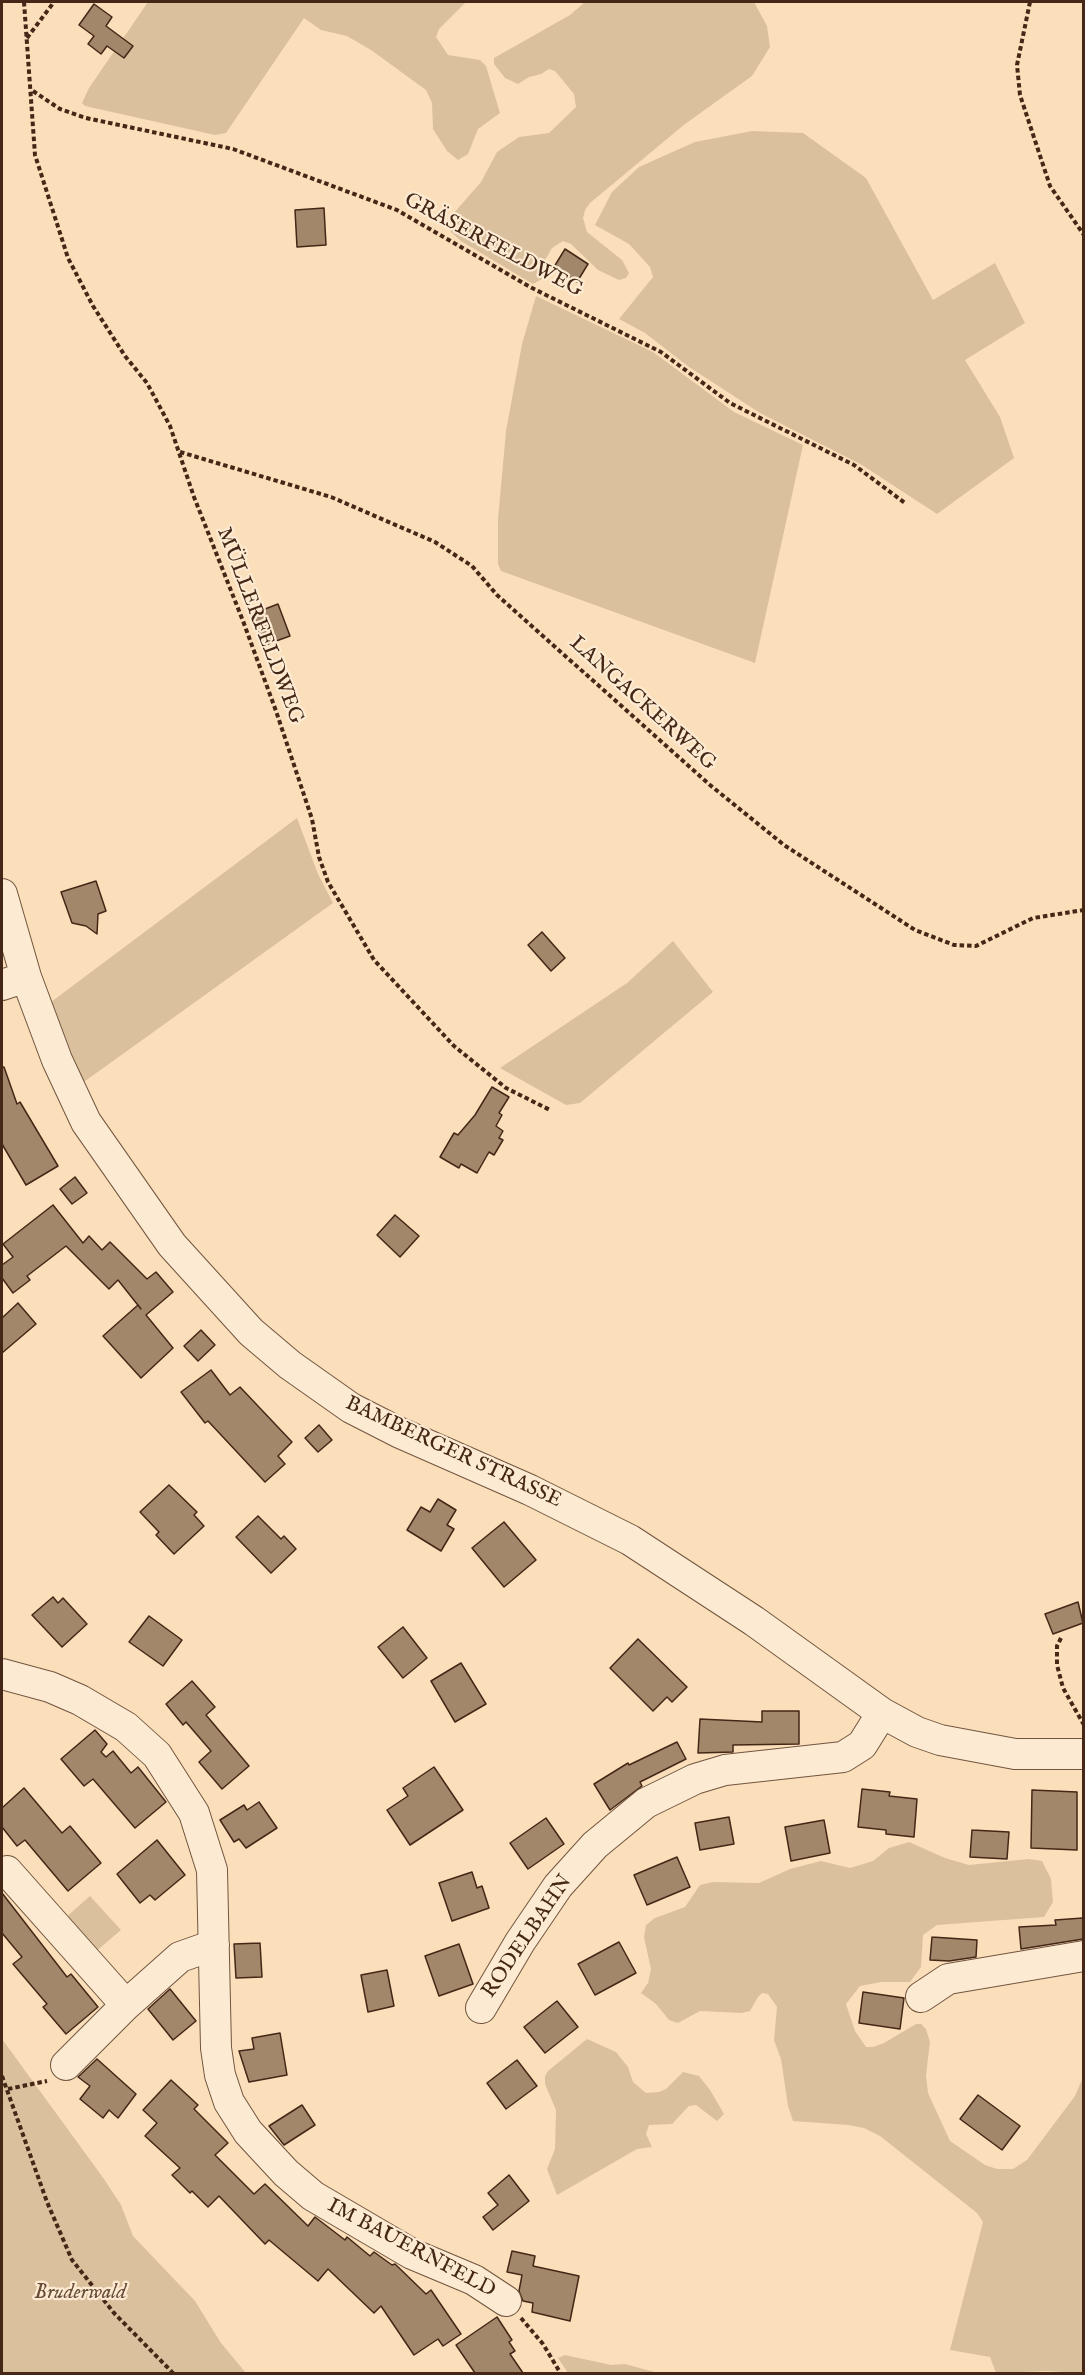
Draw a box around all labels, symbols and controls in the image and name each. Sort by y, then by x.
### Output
street label: GRÄSERFELDWEG [399,188,587,304]
street label: MÜLLERFELDWEG [210,524,308,728]
street label: LANGACKERWEG [563,632,721,776]
street label: BAMBERGER STRASSE [341,1392,565,1514]
street label: RODELBAHN [478,1871,578,2003]
street label: IM BAUERNFELD [323,2194,499,2304]
park label: Bruderwald [34,2281,126,2307]

